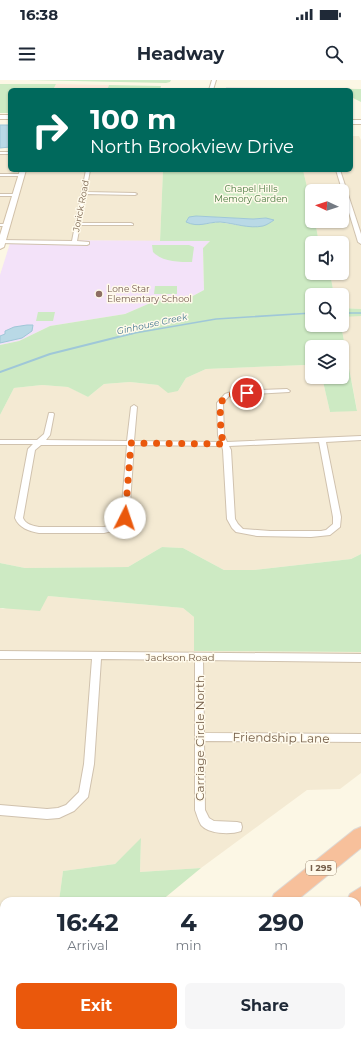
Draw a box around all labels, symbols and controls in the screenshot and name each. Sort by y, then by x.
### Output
text: 16:38 [20,5,58,24]
icon: menu [16,43,38,65]
text: Headway [137,43,224,65]
icon: search [323,43,345,65]
text: 100 m [90,102,176,136]
icon: right [24,104,76,156]
text: North Brookview Drive [90,136,294,158]
street label: Jorick Road [70,179,91,234]
park label: Chapel Hills Memory Garden [214,183,288,204]
north arrow [305,184,349,228]
map controls [305,184,349,384]
button: sound [305,236,349,280]
place label: Lone Star Elementary School [107,283,192,304]
button: search [305,288,349,332]
marker: Lone Star Elementary School [94,289,104,299]
water label: Ginhouse Creek [116,311,189,336]
button: layers [305,340,349,384]
pin [230,376,264,410]
icon: arrive [236,382,258,404]
position arrow [104,497,146,539]
street label: Jackson Road [145,651,214,664]
street label: Carriage Circle North [192,675,207,801]
street label: Friendship Lane [232,729,330,746]
road number: I 295 [306,861,336,875]
text: 16:42 [57,908,119,937]
text: 4 [180,908,197,937]
text: 290 [258,908,304,937]
text: Arrival [67,937,108,953]
text: min [175,937,201,953]
text: m [274,937,288,953]
button: Exit [16,983,177,1029]
button: Share [185,983,345,1029]

